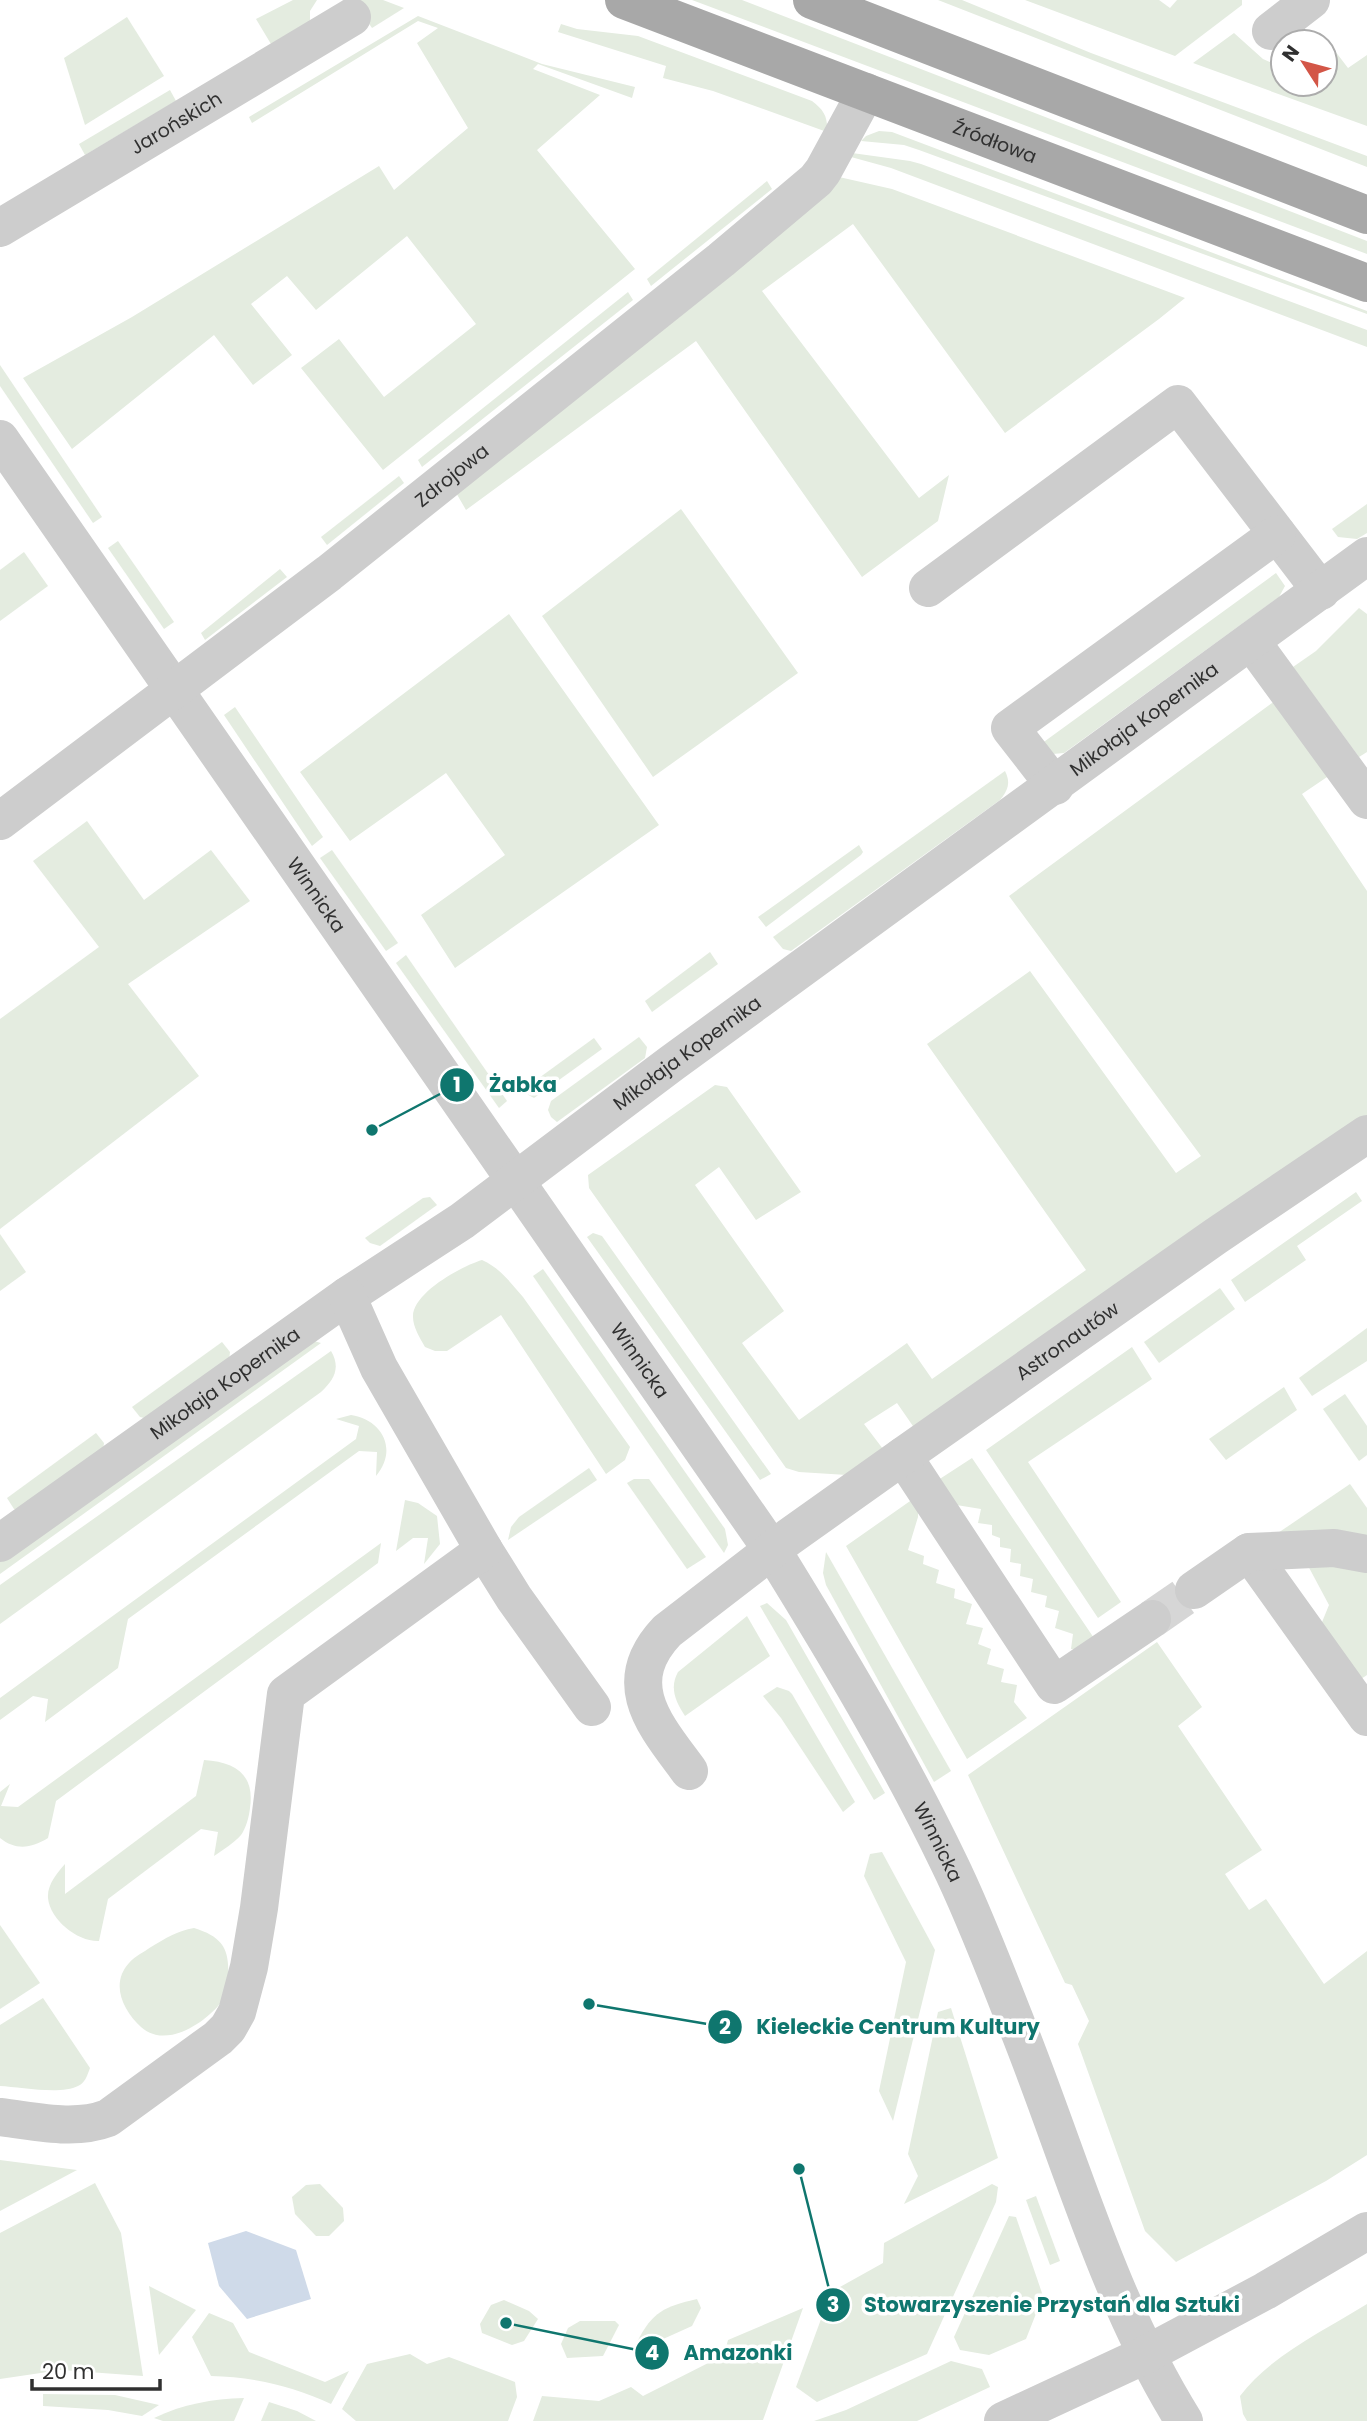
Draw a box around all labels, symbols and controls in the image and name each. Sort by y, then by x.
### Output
north arrow [1269,28,1339,98]
text: N [1276,40,1306,67]
street label: Jarońskich [125,85,227,161]
street label: Źródłowa [949,113,1041,170]
street label: Zdrojowa [409,437,494,513]
street label: Mikołaja Kopernika [1064,655,1224,782]
street label: Winnicka [281,852,352,938]
street label: Mikołaja Kopernika [607,989,766,1117]
callout: Żabka [440,1064,571,1106]
text: 1 [453,1070,461,1099]
text: Żabka [489,1070,557,1099]
street label: Astronautów [1010,1295,1125,1386]
street label: Winnicka [604,1317,676,1404]
street label: Mikołaja Kopernika [144,1320,305,1446]
street label: Winnicka [907,1797,970,1886]
callout: Kieleckie Centrum Kultury [707,2006,1054,2048]
text: 2 [719,2012,731,2041]
text: Kieleckie Centrum Kultury [756,2012,1040,2041]
callout: Stowarzyszenie Przystań dla Sztuki [815,2284,1254,2326]
text: 3 [827,2290,839,2319]
text: Stowarzyszenie Przystań dla Sztuki [864,2290,1240,2319]
callout: Amazonki [634,2332,806,2374]
text: 4 [645,2338,659,2367]
text: Amazonki [683,2338,793,2367]
scale bar [32,2348,159,2392]
text: 20 m [42,2357,95,2386]

